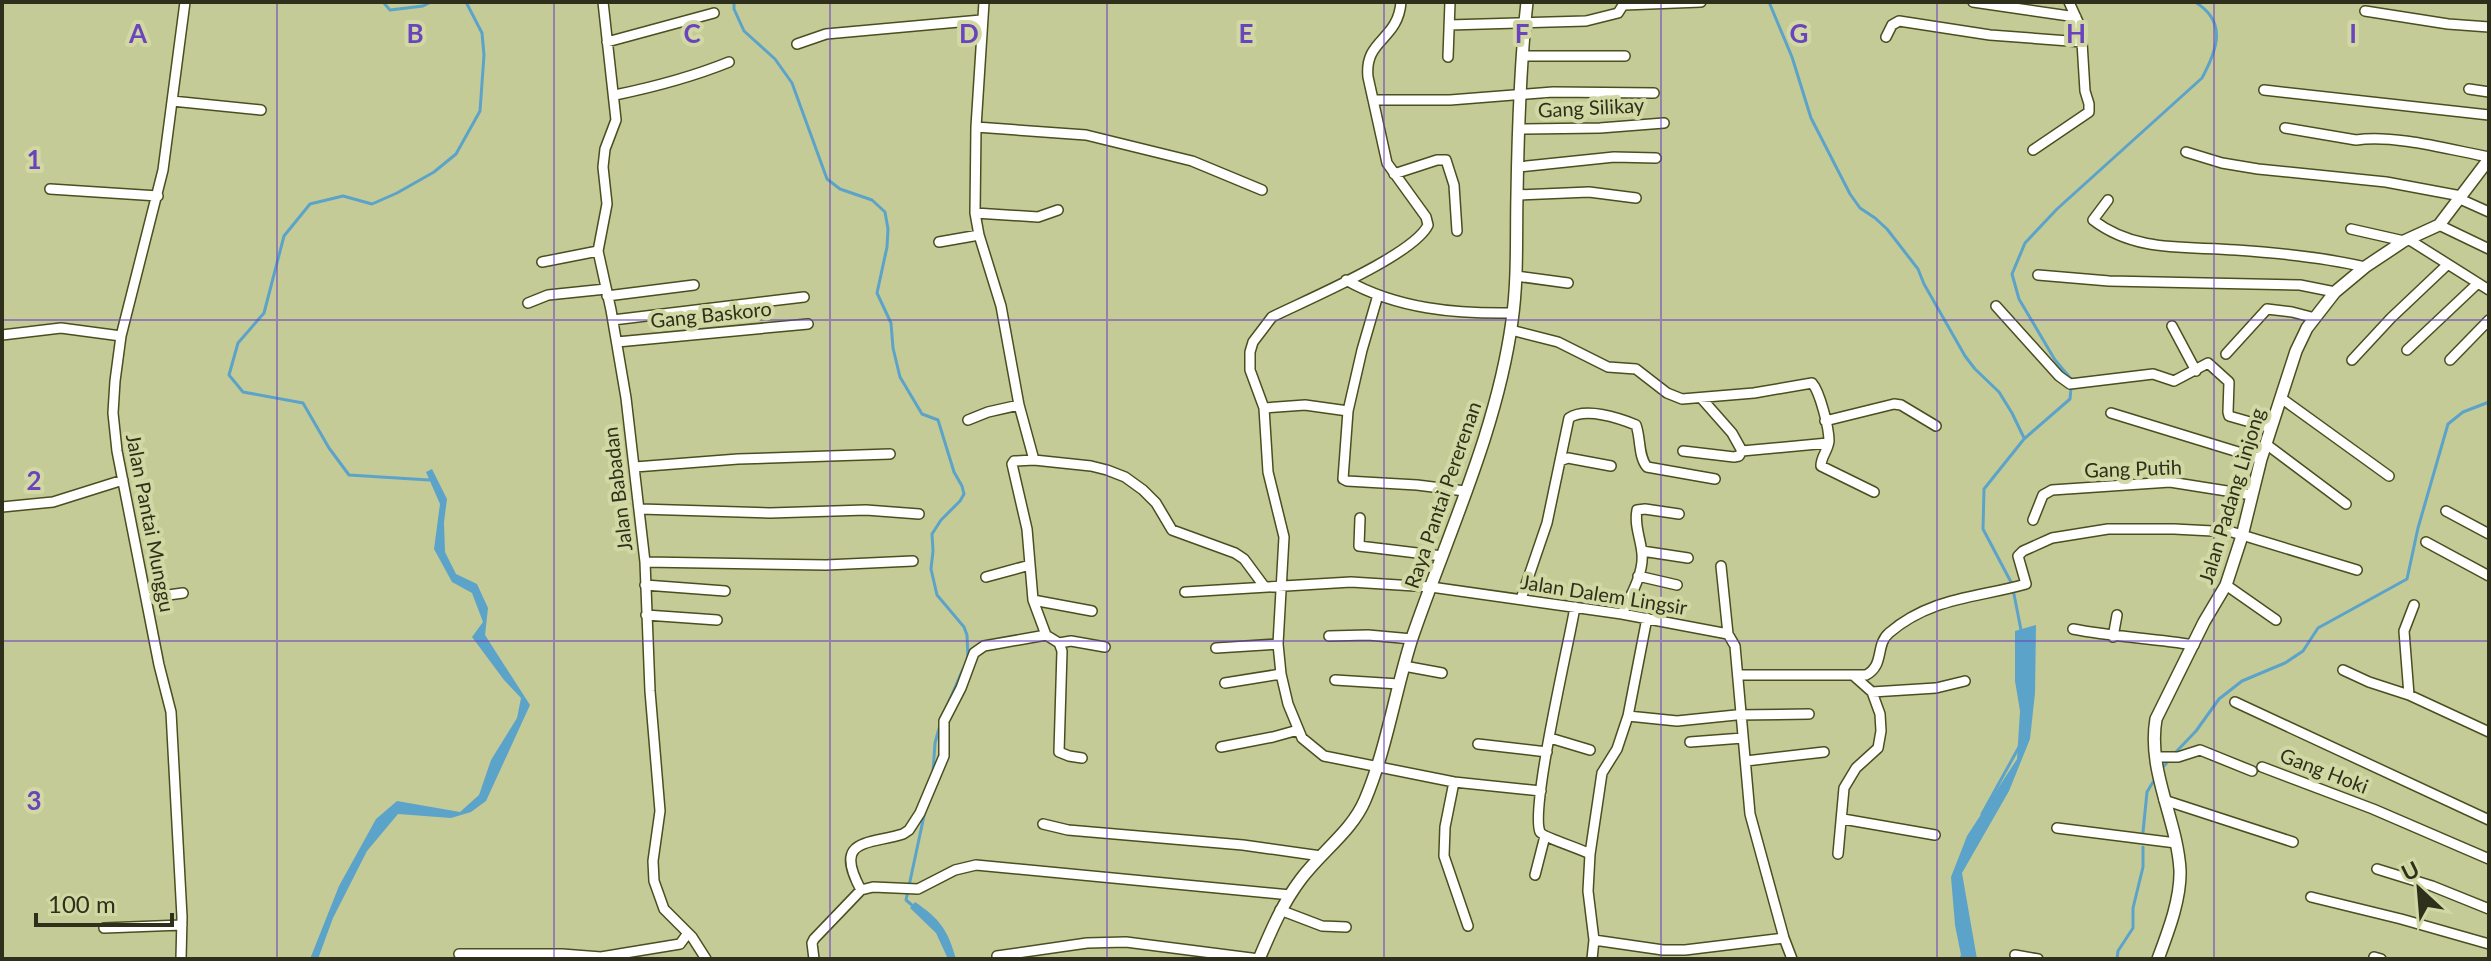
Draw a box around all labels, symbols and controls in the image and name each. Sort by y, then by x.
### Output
text: A [128,17,148,49]
text: B [406,17,424,49]
text: C [683,17,701,49]
text: D [959,17,979,49]
text: E [1239,17,1253,49]
text: F [1515,17,1529,49]
text: G [1790,17,1808,49]
text: H [2066,17,2086,49]
text: I [2349,17,2357,49]
street label: Gang Silikay [1537,92,1645,122]
text: 1 [26,143,42,175]
street label: Gang Baskoro [649,296,773,332]
street label: Raya Pantai Pererenan [1399,398,1485,591]
street label: Jalan Padang Linjong [2193,405,2269,586]
street label: Jalan Babadan [597,426,637,553]
street label: Jalan Pantai Munggu [122,432,180,614]
street label: Gang Putih [2084,454,2182,482]
text: 2 [26,464,42,496]
street label: Jalan Dalem Lingsir [1519,569,1690,619]
street label: Gang Hoki [2277,742,2372,798]
text: 3 [26,784,42,816]
north arrow [2379,849,2459,929]
text: U [2397,855,2423,886]
scale bar [36,877,172,927]
text: 100 m [48,889,116,918]

